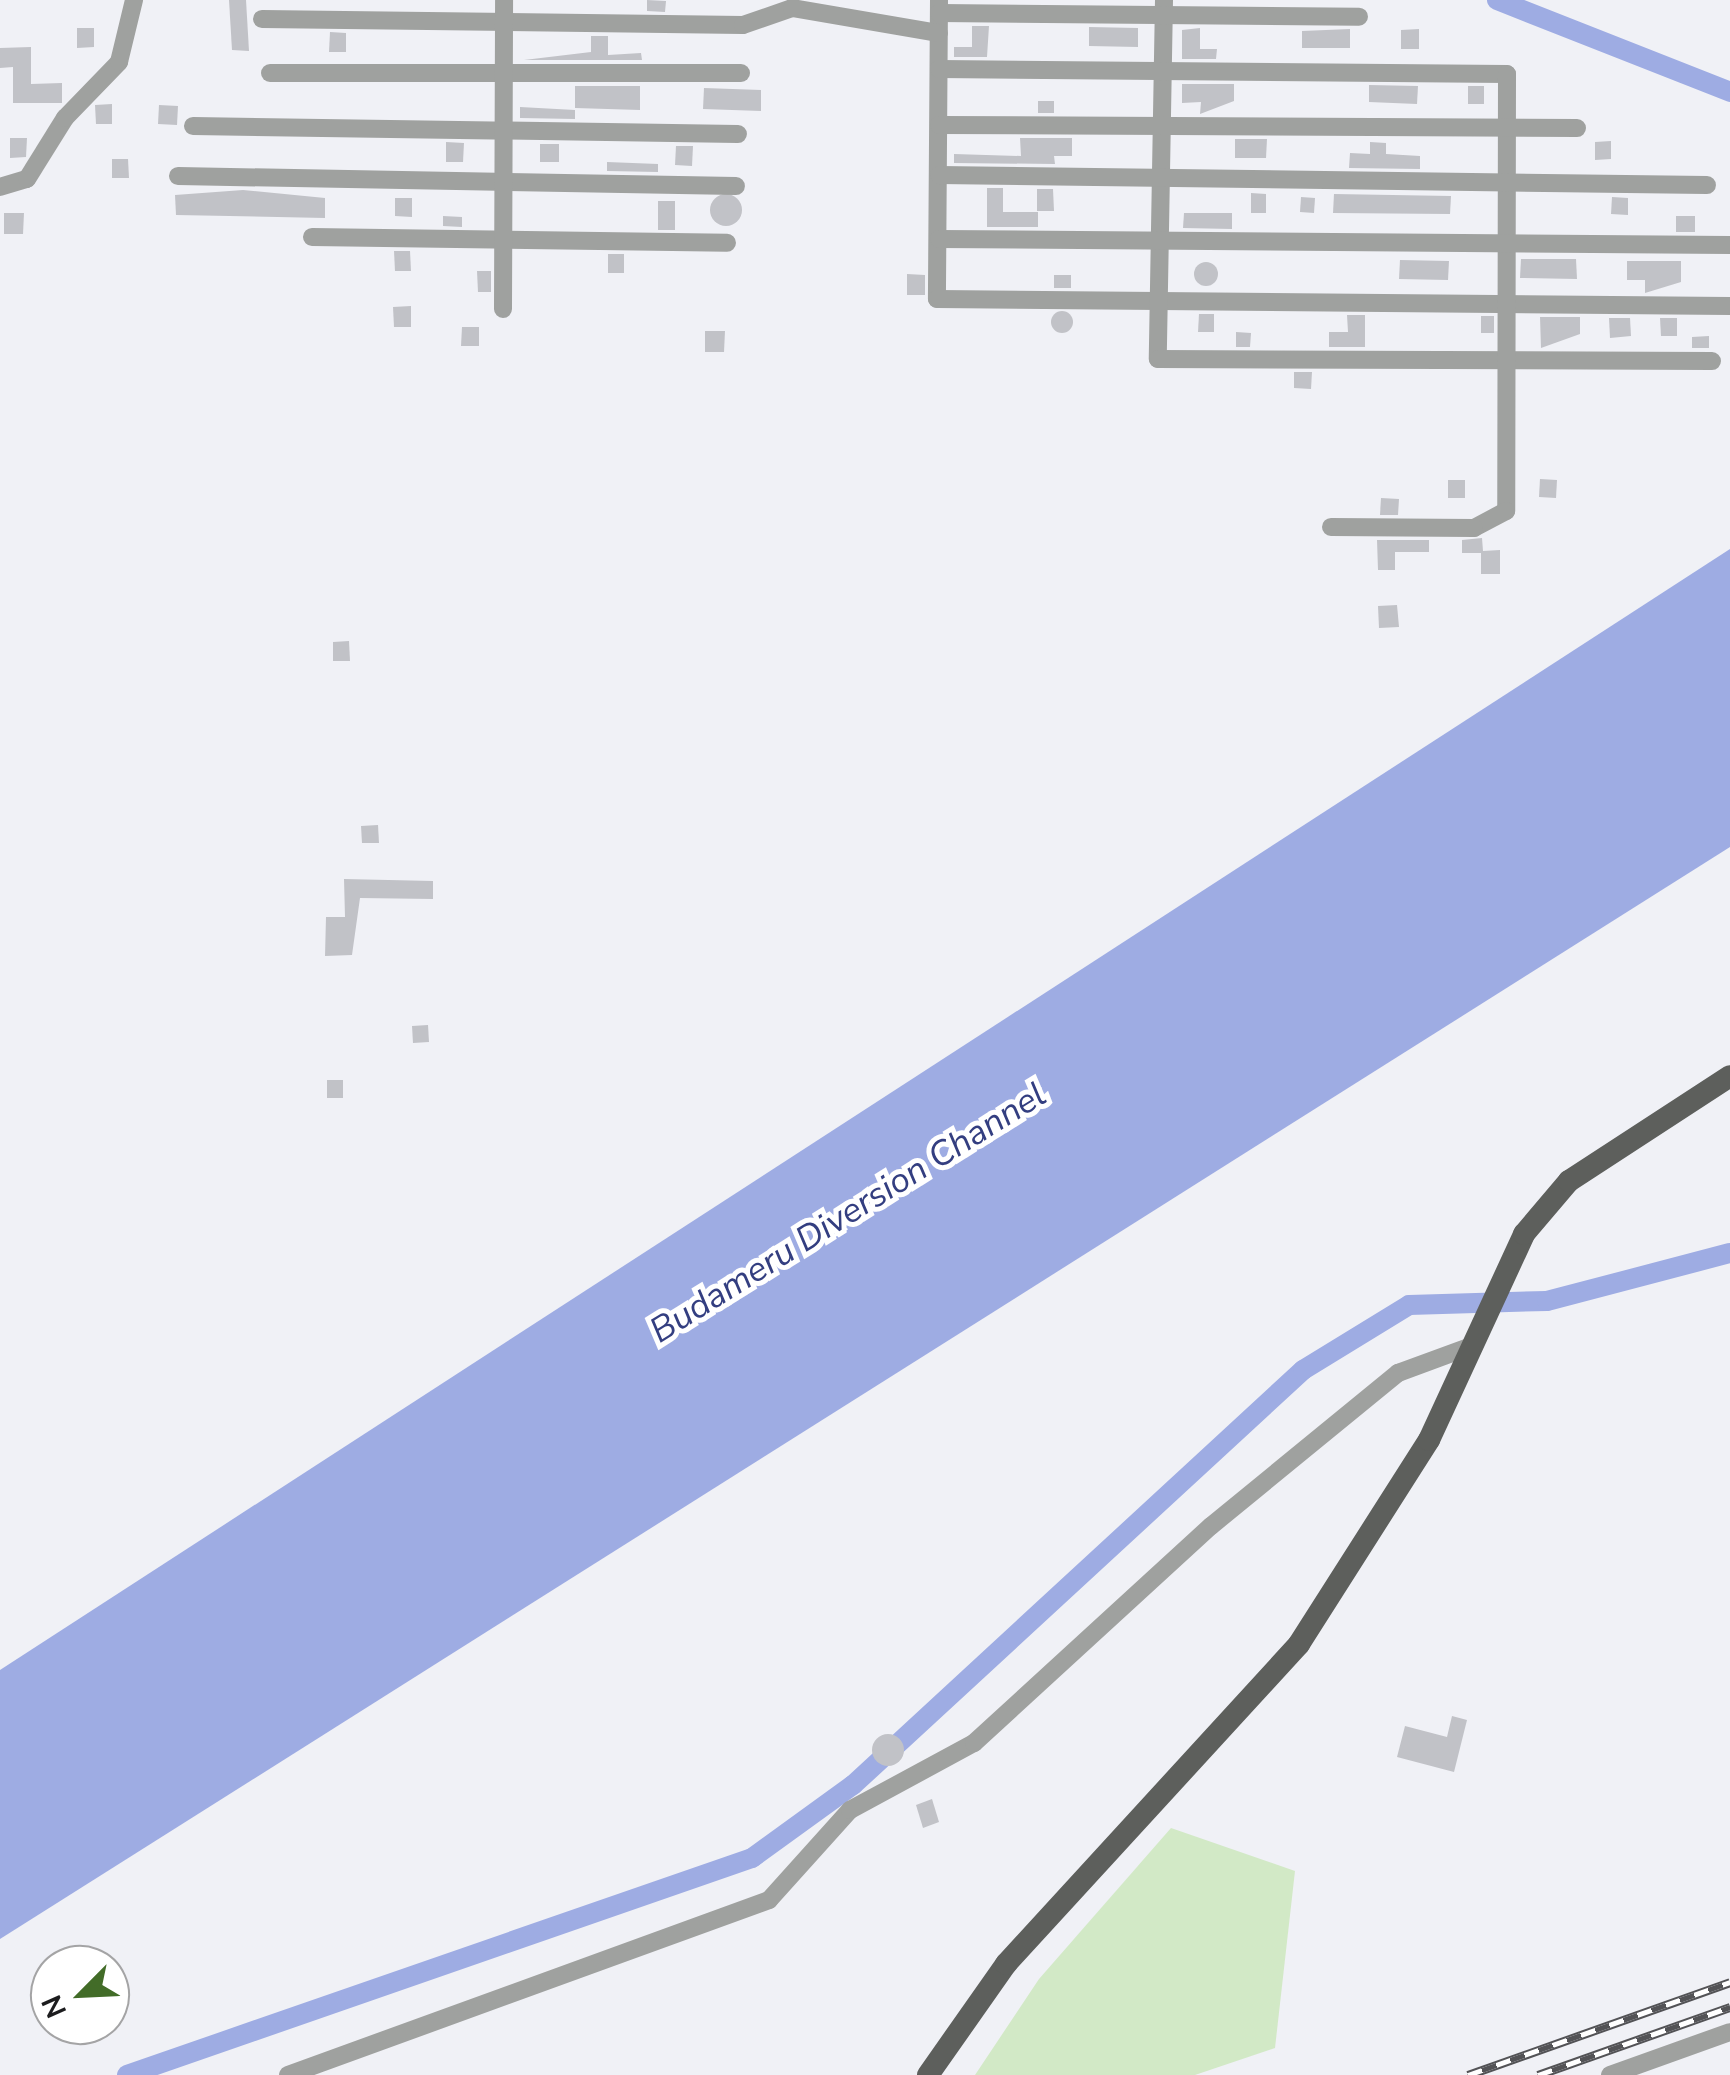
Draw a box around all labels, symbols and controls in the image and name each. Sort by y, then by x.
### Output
water label: Budameru Diversion Channel [642,1074,1054,1352]
north arrow [30,1945,130,2045]
text: N [33,1989,76,2024]

